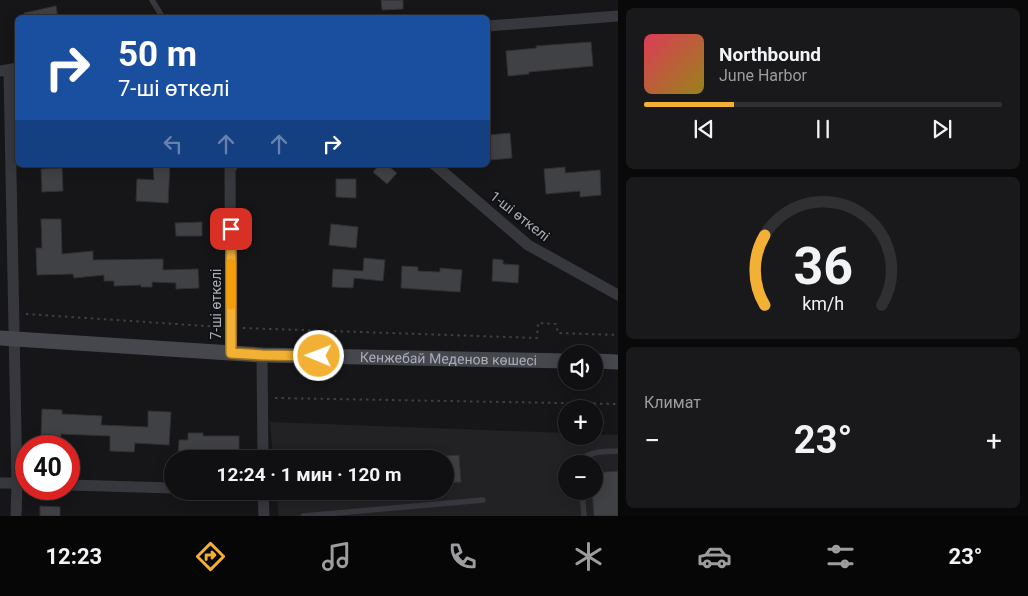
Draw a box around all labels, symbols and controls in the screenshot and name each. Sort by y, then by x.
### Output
text: 50 m [118,34,197,75]
icon: right [35,35,100,100]
text: Northbound [719,43,821,66]
text: June Harbor [719,66,807,85]
text: 7-ші өткелі [118,76,230,101]
icon: previous [690,115,718,143]
icon: pause [809,115,837,143]
icon: next [928,115,956,143]
icon: left [159,130,187,158]
icon: ahead [212,130,240,158]
icon: ahead [265,130,293,158]
icon: right [318,130,346,158]
street label: 1-ші өткелі [487,188,553,244]
pin [210,208,252,250]
icon: arrive [217,215,245,243]
text: 36 [793,236,853,297]
street label: 7-ші өткелі [208,268,224,340]
text: km/h [802,293,844,314]
position arrow [292,329,344,381]
map controls [558,345,603,500]
button: sound [558,345,603,390]
street label: Кенжебай Меденов көшесі [360,349,537,368]
text: Климат [644,393,701,412]
button: + [558,400,603,445]
text: 23° [794,418,852,462]
text: − [644,424,660,457]
text: + [986,424,1002,457]
speed limit sign: 40 [15,435,80,500]
button: − [558,455,603,500]
text: 12:24 · 1 мин · 120 m [217,463,401,486]
icon: directions [193,539,228,574]
icon: music [319,539,354,574]
icon: phone [445,539,480,574]
icon: climate [571,539,606,574]
icon: car [697,539,732,574]
icon: filters [823,539,858,574]
text: 12:23 [45,544,102,569]
text: 23° [949,544,982,569]

